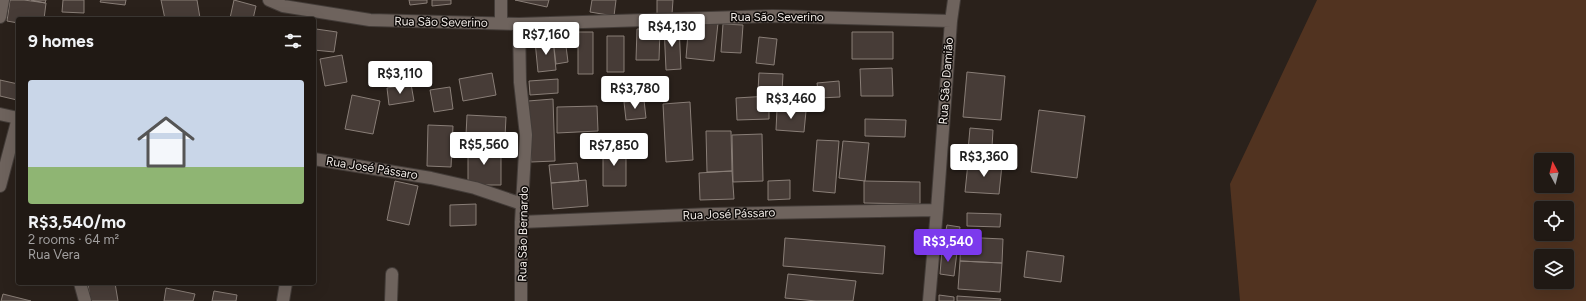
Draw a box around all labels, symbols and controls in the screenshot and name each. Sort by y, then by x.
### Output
street label: Rua São Severino [730,10,824,24]
street label: Rua São Severino [394,14,488,30]
pin: R$4,130 [635,14,709,48]
text: R$4,130 [648,19,696,34]
pin: R$7,160 [509,22,583,56]
text: R$7,160 [522,27,570,42]
icon: filters [282,30,304,52]
text: 9 homes [28,31,94,51]
street label: Rua São Damião [936,37,956,125]
pin: R$3,110 [363,61,437,95]
text: R$3,110 [377,66,423,81]
pin: R$3,780 [598,76,672,110]
text: R$3,780 [610,81,660,96]
pin: R$3,460 [754,86,828,120]
text: R$3,460 [766,91,816,106]
icon: home [130,106,202,178]
pin: R$5,560 [447,132,521,166]
pin: R$7,850 [577,133,651,167]
text: R$5,560 [459,137,509,152]
text: R$7,850 [589,138,639,153]
pin: R$3,360 [947,144,1021,178]
text: R$3,360 [959,149,1009,164]
north arrow [1534,153,1574,193]
map controls [1534,153,1574,289]
street label: Rua José Pássaro [325,154,419,182]
street label: Rua São Bernardo [515,186,531,282]
button: locate [1534,201,1574,241]
street label: Rua José Pássaro [682,205,776,223]
text: R$3,540/mo [28,212,126,232]
pin: R$3,540 [911,229,985,263]
text: 2 rooms · 64 m² [28,232,119,247]
text: R$3,540 [923,234,973,249]
text: Rua Vera [28,247,80,262]
button: layers [1534,249,1574,289]

